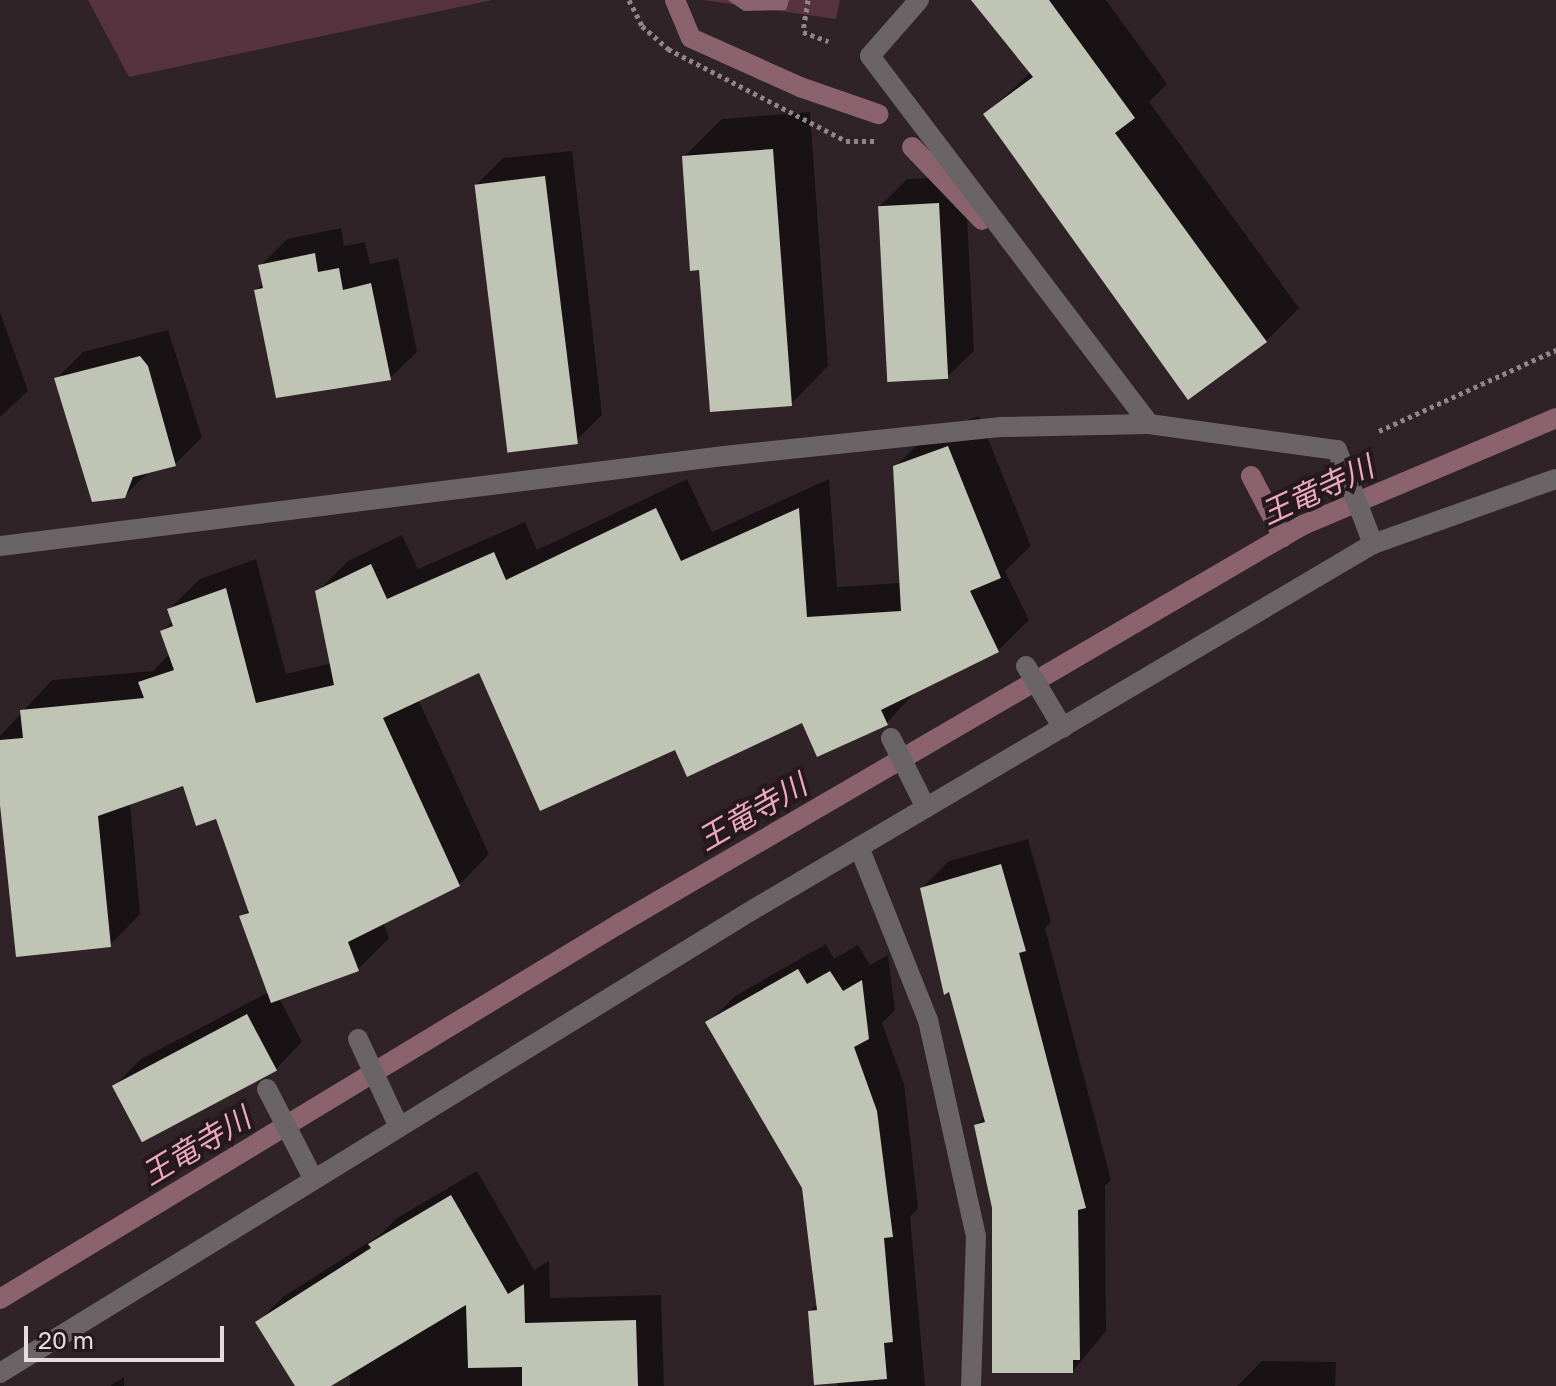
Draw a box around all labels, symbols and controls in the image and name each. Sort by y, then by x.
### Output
water label: 王竜寺川 [1255,448,1379,532]
water label: 王竜寺川 [691,766,813,858]
water label: 王竜寺川 [135,1100,257,1192]
scale bar [28,1310,228,1360]
text: 20 m [38,1325,94,1354]

